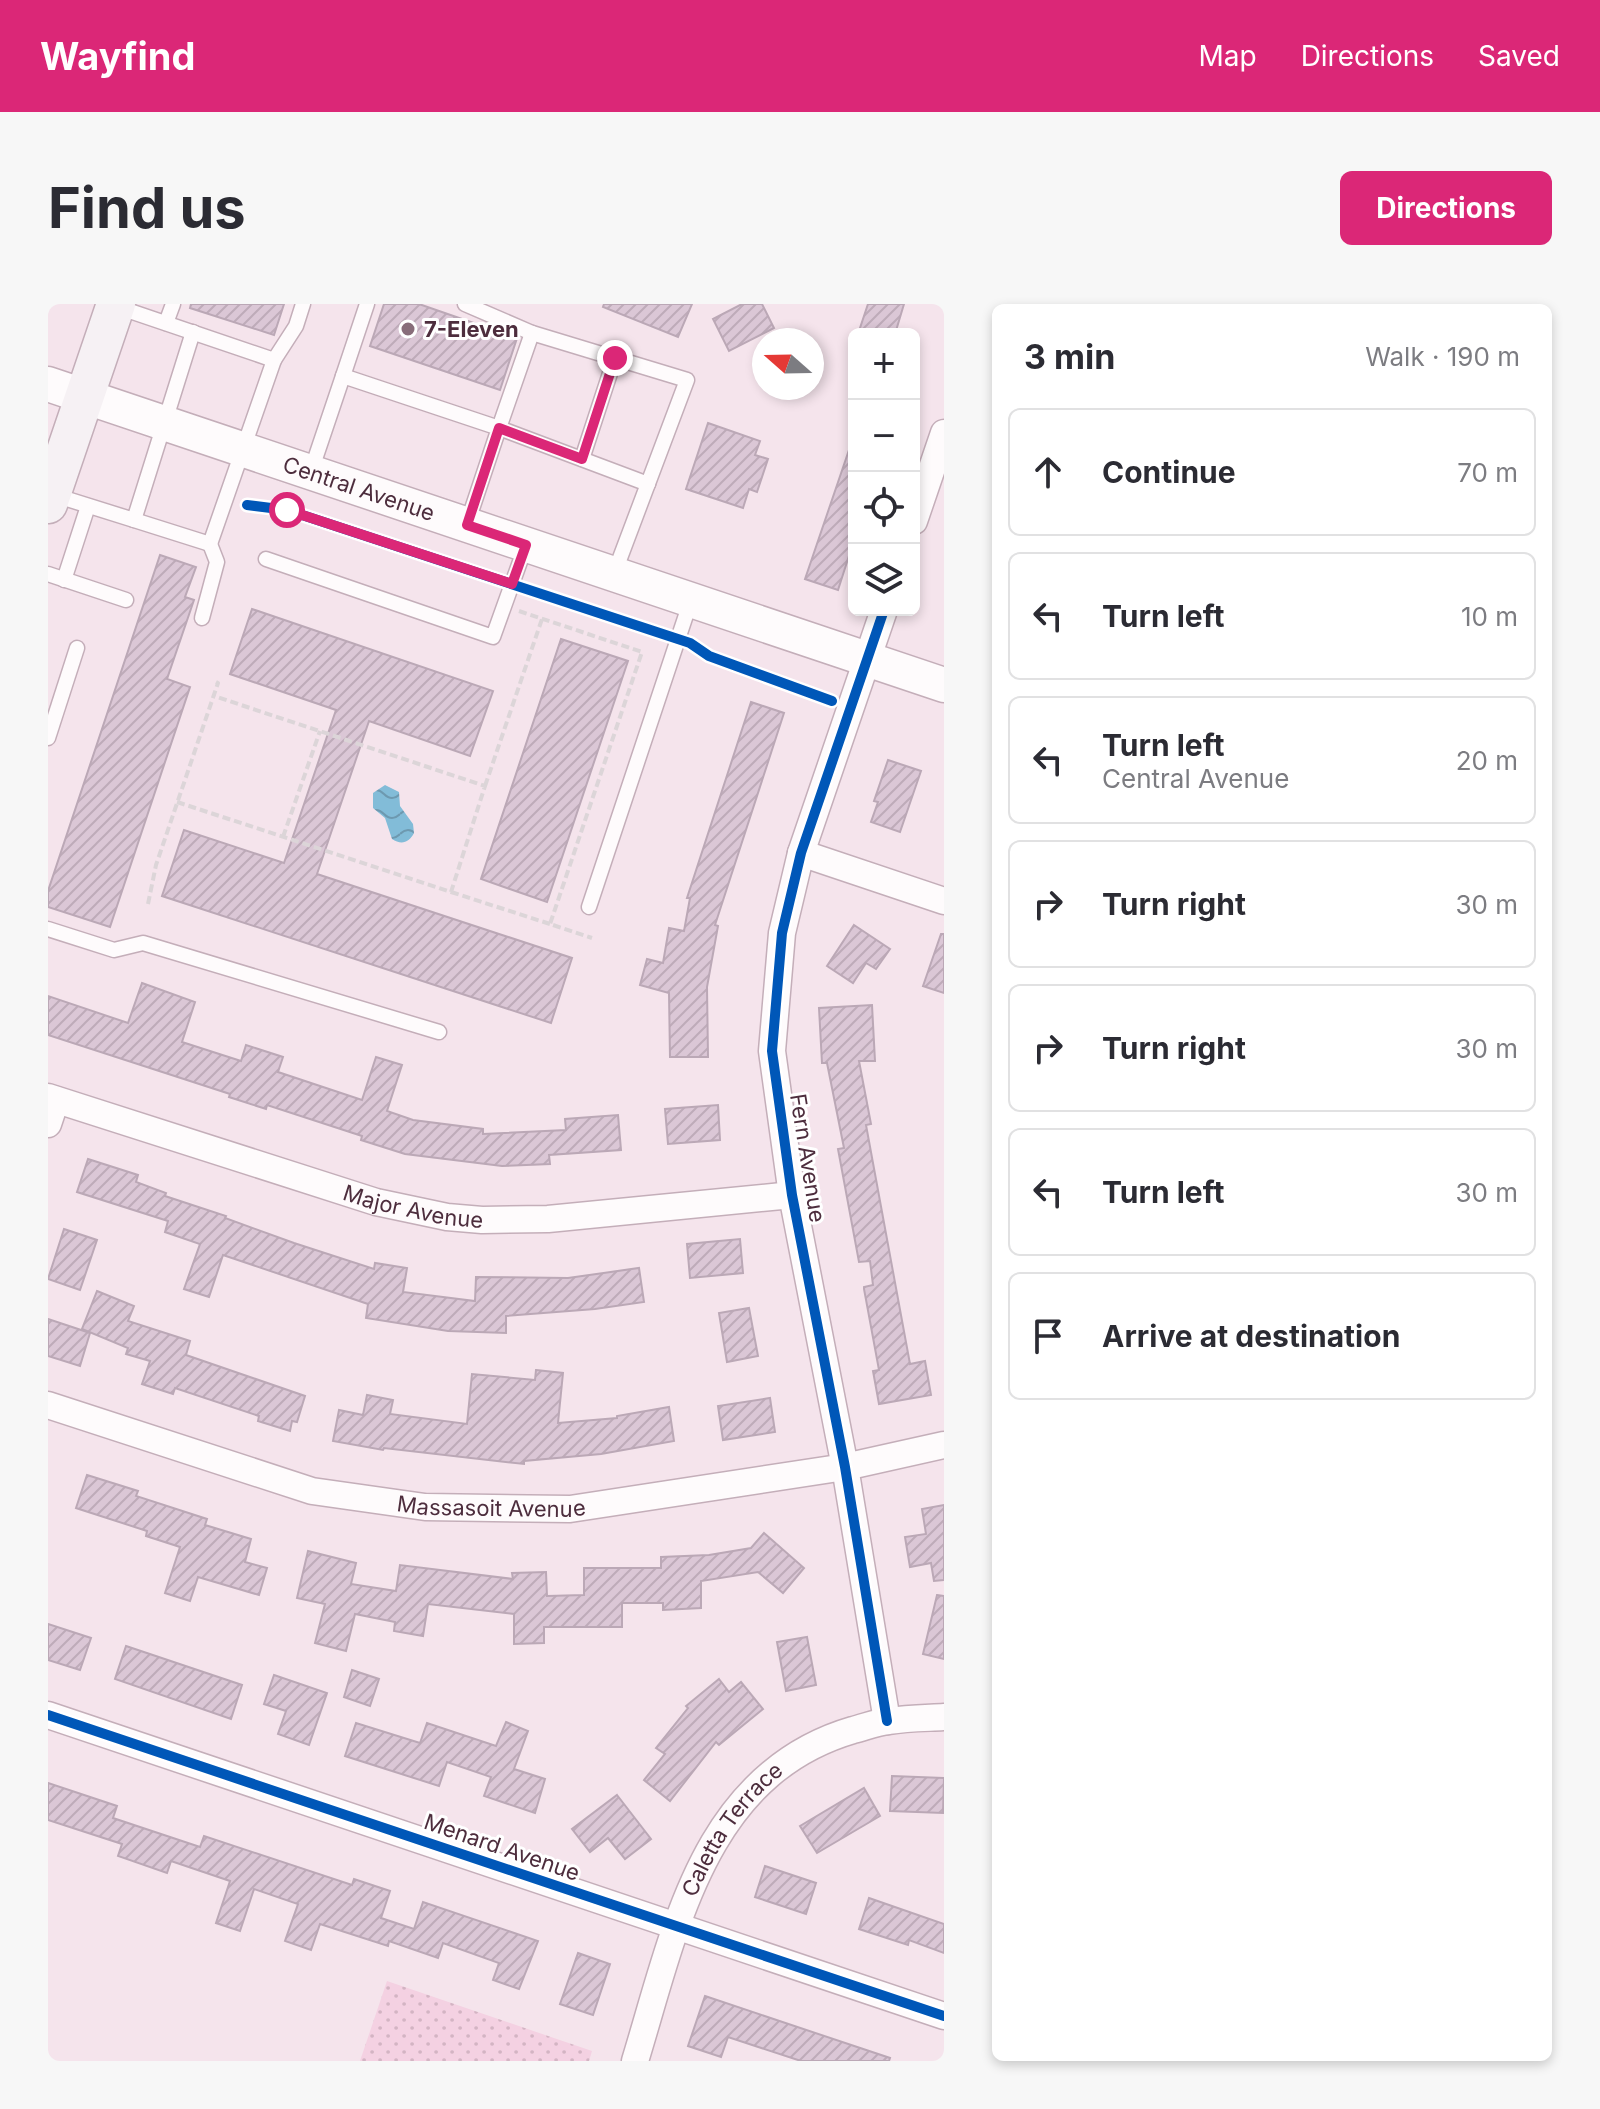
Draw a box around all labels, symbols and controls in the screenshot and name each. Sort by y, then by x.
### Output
text: Wayfind [40,33,195,79]
text: Map [1198,39,1257,73]
text: Directions [1301,39,1434,73]
text: Saved [1478,39,1560,73]
button: Directions [1340,171,1552,245]
text: Find us [48,174,246,242]
place label: 7-Eleven [424,316,519,342]
marker: 7-Eleven [399,320,417,338]
north arrow [752,328,824,400]
map controls [848,328,920,616]
button: + [848,328,920,400]
text: 3 min [1024,336,1115,377]
route end [597,340,633,376]
text: Walk · 190 m [1365,341,1520,372]
button: − [848,400,920,472]
icon: ahead [1026,450,1070,494]
street label: Central Avenue [280,451,438,526]
text: Continue [1102,454,1236,490]
text: 70 m [1457,457,1518,488]
button: locate [848,472,920,544]
route start [269,492,305,528]
button: layers [848,544,920,616]
icon: left [1026,594,1070,638]
text: Turn left [1102,598,1224,634]
text: 10 m [1461,601,1518,632]
text: Turn left [1102,727,1224,763]
icon: left [1026,738,1070,782]
text: 20 m [1456,745,1518,776]
text: Central Avenue [1102,763,1289,794]
icon: right [1026,882,1070,926]
text: Turn right [1102,886,1246,922]
text: 30 m [1455,889,1518,920]
icon: right [1026,1026,1070,1070]
text: Turn right [1102,1030,1246,1066]
text: 30 m [1455,1033,1518,1064]
street label: Fern Avenue [785,1092,831,1224]
icon: left [1026,1170,1070,1214]
text: Turn left [1102,1174,1224,1210]
text: 30 m [1455,1177,1518,1208]
street label: Major Avenue [340,1179,484,1233]
icon: arrive [1026,1314,1070,1358]
text: Arrive at destination [1102,1318,1400,1354]
street label: Massasoit Avenue [395,1490,587,1522]
street label: Caletta Terrace [676,1757,787,1900]
street label: Menard Avenue [421,1808,583,1886]

